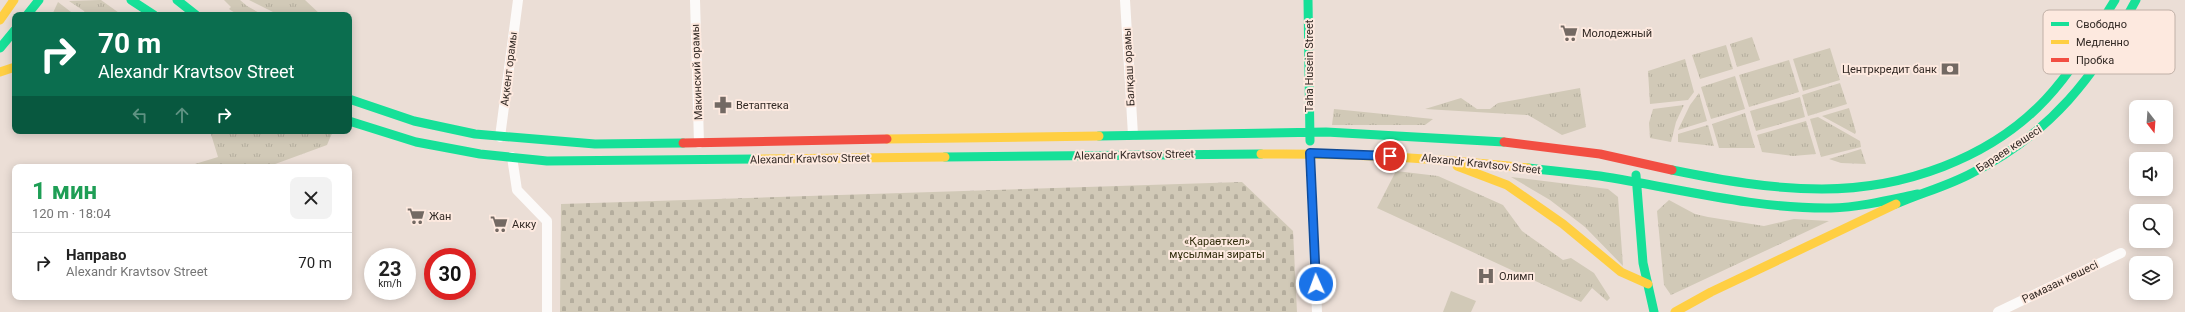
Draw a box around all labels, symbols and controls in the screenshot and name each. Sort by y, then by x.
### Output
legend [2043,10,2175,74]
text: Свободно [2076,18,2127,31]
street label: Taha Husein Street [1303,19,1316,112]
supermarket icon: Молодежный [1559,23,1579,43]
street label: Макинский орамы [689,24,705,120]
text: 70 m [98,27,161,60]
street label: Балқаш орамы [1120,27,1138,107]
place label: Молодежный [1582,27,1652,40]
icon: right [32,28,84,80]
street label: Ақкент орамы [498,31,520,107]
text: Медленно [2076,36,2129,49]
text: Пробка [2076,54,2114,67]
bank icon: Центркредит банк [1940,59,1960,79]
text: Alexandr Kravtsov Street [98,61,294,82]
place label: Центркредит банк [1842,63,1937,76]
pharmacy icon: Ветаптека [713,95,733,115]
place label: Ветаптека [736,99,789,112]
north arrow [2129,100,2173,144]
map controls [2129,100,2173,300]
icon: left [129,104,151,126]
icon: ahead [171,104,193,126]
icon: right [213,104,235,126]
street label: Бараев көшесі [1974,123,2044,175]
pin [1373,139,1407,173]
icon: arrive [1379,145,1401,167]
street label: Alexandr Kravtsov Street [1074,147,1195,163]
street label: Alexandr Kravtsov Street [750,151,871,167]
street label: Alexandr Kravtsov Street [1421,151,1542,177]
button: sound [2129,152,2173,196]
text: 1 мин [32,177,97,205]
button: close [290,177,332,219]
button: search [2129,204,2173,248]
text: 120 m · 18:04 [32,206,111,221]
supermarket icon: Жан [406,206,426,226]
place label: Жан [429,210,451,223]
supermarket icon: Акку [489,214,509,234]
place label: Акку [512,218,537,231]
park label: «Қараөткел» мұсылман зираты [1169,235,1265,261]
text: Направо [66,246,127,264]
speed limit sign: 30 [424,248,476,300]
icon: right [32,252,54,274]
text: 70 m [298,254,332,272]
button: layers [2129,256,2173,300]
text: 23 [379,257,401,281]
street label: Рамазан көшесі [2020,258,2100,306]
position arrow [1295,263,1337,305]
text: Alexandr Kravtsov Street [66,264,208,279]
hospital icon: Олимп [1476,266,1496,286]
place label: Олимп [1499,270,1534,283]
text: km/h [378,278,402,289]

